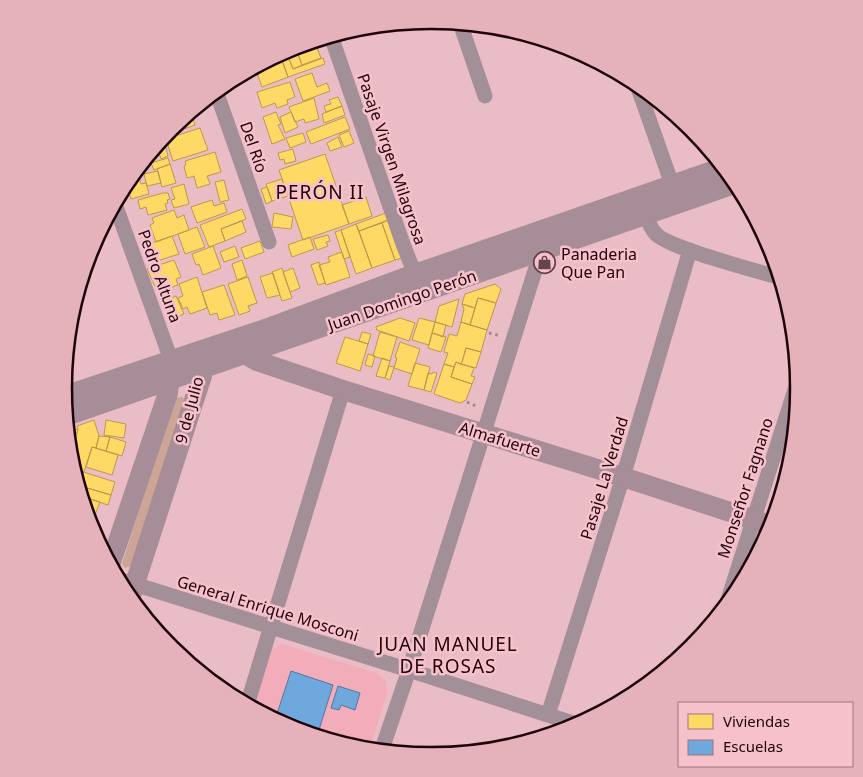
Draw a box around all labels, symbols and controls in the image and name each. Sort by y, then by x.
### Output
street label: Pasaje Virgen Milagrosa [352,70,432,248]
street label: Del Río [235,118,273,176]
district label: PERÓN II [276,179,364,205]
street label: Pedro Altuna [133,226,187,326]
place label: Panaderia Que Pan [561,243,637,283]
shop icon: Panaderia Que Pan [533,251,557,275]
street label: Juan Domingo Perón [323,264,479,336]
street label: 9 de Julio [170,374,208,446]
street label: Pasaje La Verdad [575,414,633,542]
street label: Monseñor Fagnano [712,415,778,561]
street label: Almafuerte [457,416,543,462]
street label: General Enrique Mosconi [175,570,361,646]
district label: JUAN MANUEL DE ROSAS [376,631,518,679]
legend [678,702,853,767]
text: Viviendas [723,711,790,731]
text: Escuelas [723,736,783,756]

